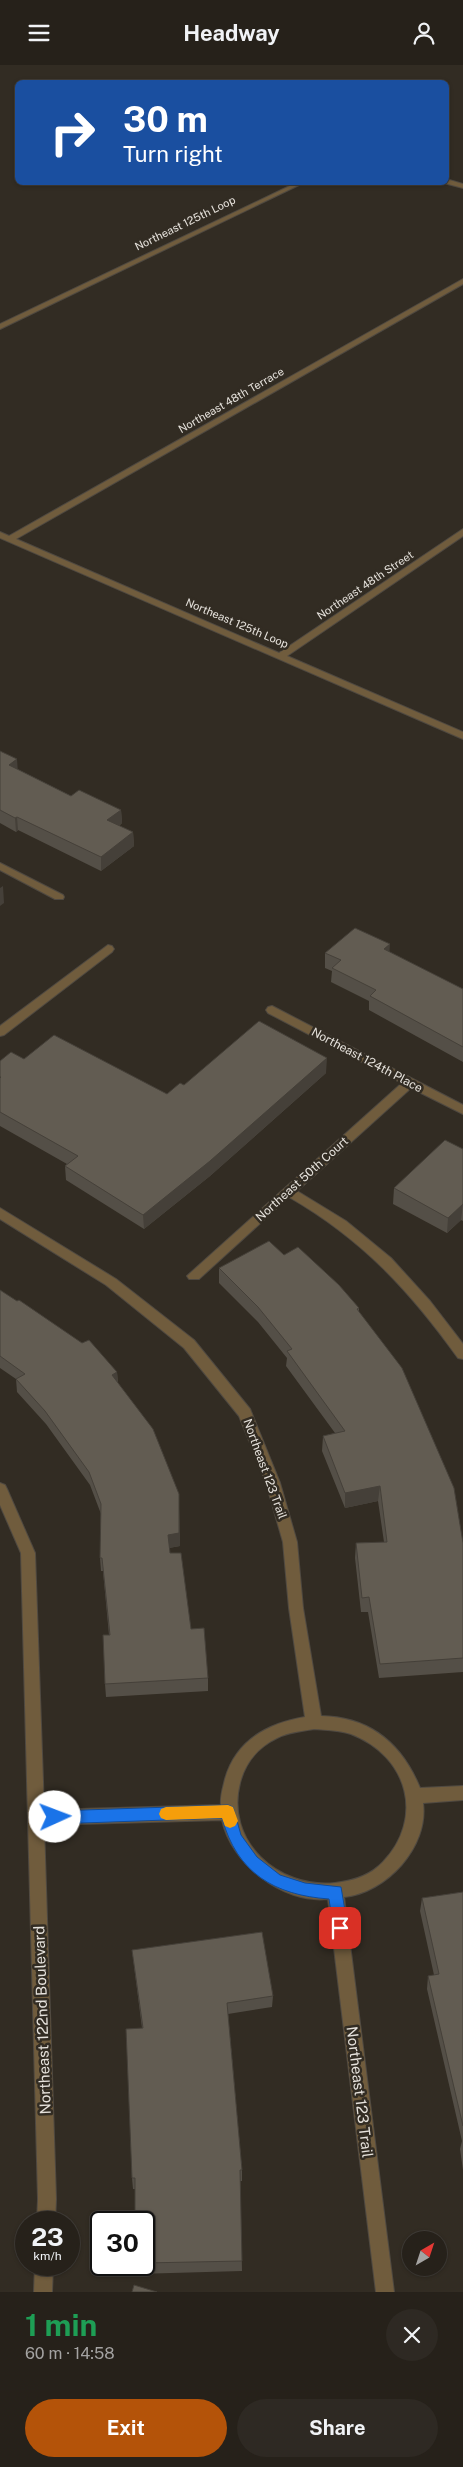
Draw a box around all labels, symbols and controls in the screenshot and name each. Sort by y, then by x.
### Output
icon: menu [25,19,53,47]
icon: person [410,19,438,47]
text: Headway [183,20,280,46]
text: 30 m [123,99,208,140]
icon: right [40,100,105,165]
text: Turn right [123,141,223,167]
street label: Northeast 125th Loop [133,193,238,253]
street label: Northeast 48th Terrace [176,365,286,435]
street label: Northeast 48th Street [315,548,415,622]
street label: Northeast 125th Loop [184,596,291,650]
street label: Northeast 124th Place [309,1025,425,1095]
street label: Northeast 50th Court [253,1134,351,1224]
street label: Northeast 123 Trail [240,1417,290,1521]
position arrow [28,1790,80,1842]
pin [319,1907,361,1949]
icon: arrive [326,1914,354,1942]
street label: Northeast 122nd Boulevard [30,1925,54,2115]
street label: Northeast 123 Trail [344,2025,376,2159]
speed limit sign: 30 [90,2211,155,2276]
text: 23 [31,2222,64,2252]
north arrow [402,2231,448,2276]
map controls [402,2231,447,2276]
text: km/h [33,2249,62,2263]
text: 1 min [25,2307,97,2343]
button: close [386,2309,438,2361]
text: 60 m · 14:58 [25,2344,115,2363]
button: Exit [25,2399,227,2457]
button: Share [237,2399,438,2457]

